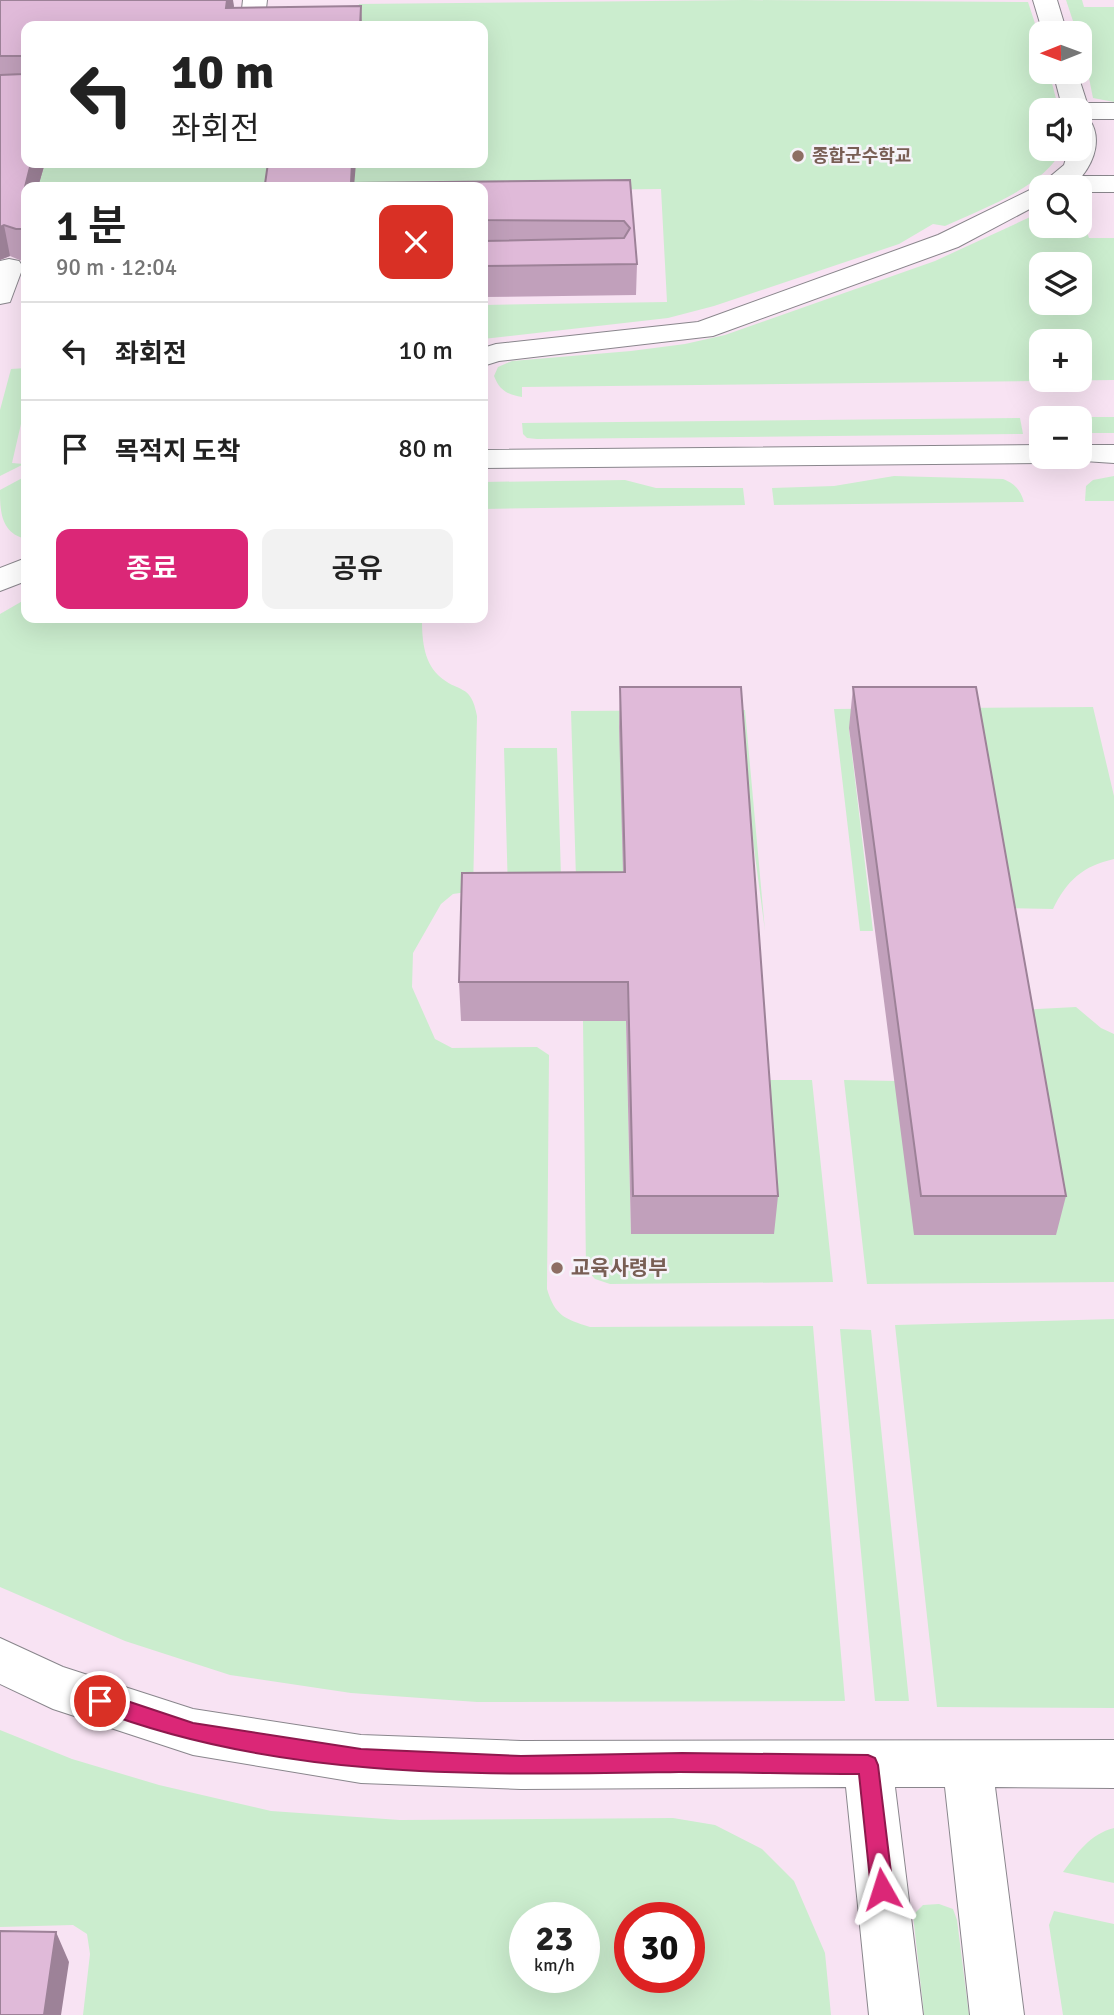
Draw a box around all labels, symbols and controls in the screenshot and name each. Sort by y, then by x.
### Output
north arrow [1029,21,1092,84]
map controls [1029,21,1092,469]
text: 10 m [171,42,274,102]
icon: left [56,49,147,140]
button: sound [1029,98,1092,161]
text: 좌회전 [171,109,259,148]
place label: 종합군수학교 [812,145,911,167]
marker: 종합군수학교 [790,148,806,164]
button: search [1029,175,1092,238]
text: 1 분 [56,201,127,252]
button: close [379,205,453,279]
button: layers [1029,252,1092,315]
text: 90 m · 12:04 [56,253,177,282]
button: + [1029,329,1092,392]
icon: left [56,332,94,370]
text: 10 m [398,335,453,367]
text: 좌회전 [115,338,187,370]
button: − [1029,406,1092,469]
icon: arrive [56,430,94,468]
text: 80 m [398,433,453,465]
text: 목적지 도착 [115,436,240,468]
button: 종료 [56,529,248,609]
button: 공유 [262,529,453,609]
place label: 교육사령부 [571,1255,668,1281]
marker: 교육사령부 [549,1260,565,1276]
pin [70,1671,130,1731]
icon: arrive [81,1682,119,1720]
position arrow [845,1852,919,1926]
speed limit sign: 30 [614,1902,705,1993]
text: 23 [536,1917,573,1960]
text: km/h [534,1954,575,1976]

